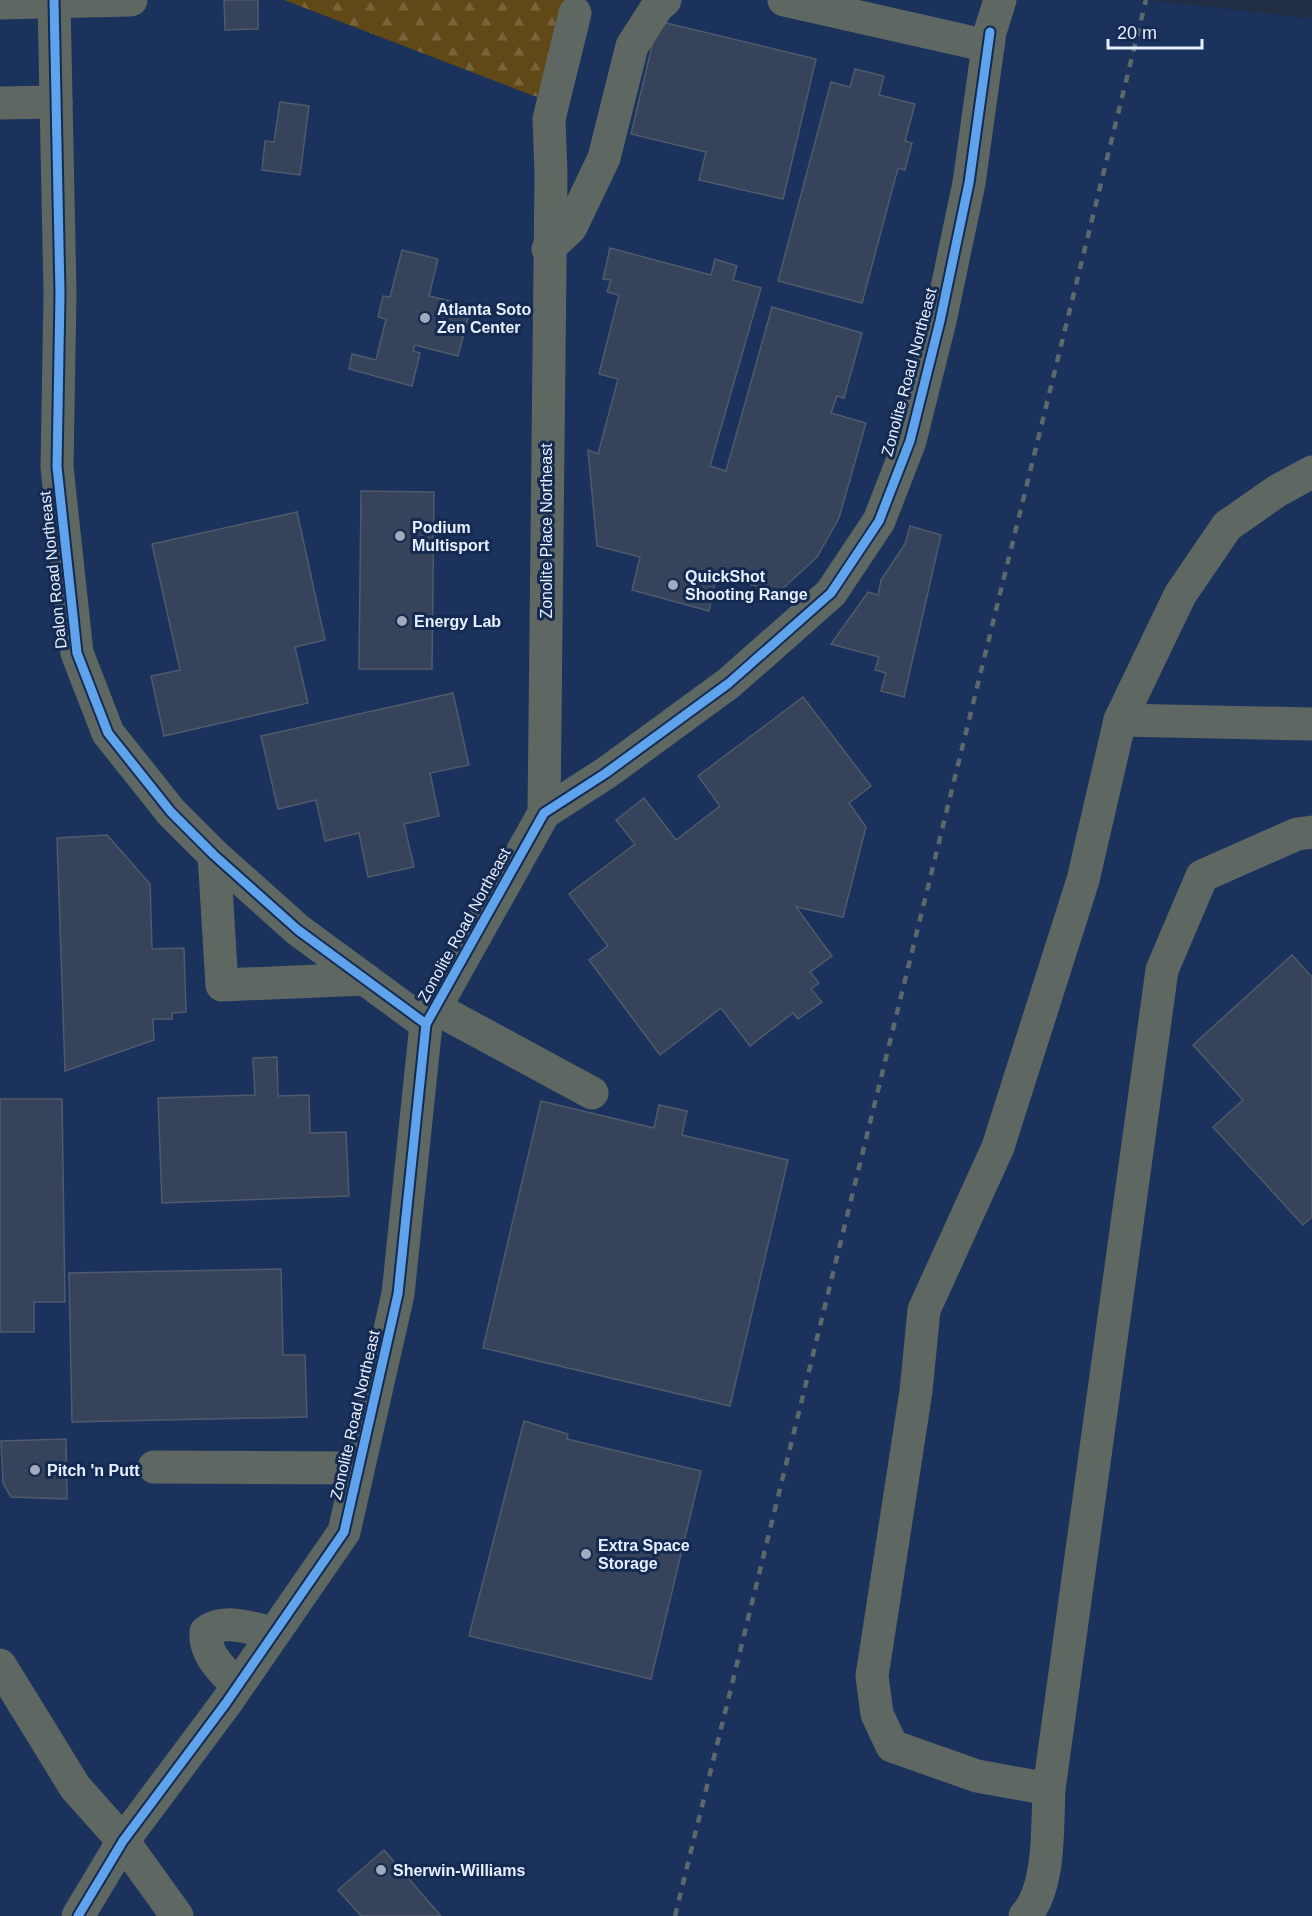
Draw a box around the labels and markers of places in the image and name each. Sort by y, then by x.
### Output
place label: Atlanta Soto Zen Center [437,301,531,336]
marker: Atlanta Soto Zen Center [418,311,432,325]
place label: Podium Multisport [412,519,490,554]
marker: Podium Multisport [393,529,407,543]
place label: QuickShot Shooting Range [685,568,808,603]
marker: QuickShot Shooting Range [666,578,680,592]
place label: Energy Lab [414,613,501,630]
marker: Energy Lab [395,614,409,628]
place label: Pitch 'n Putt [47,1462,140,1479]
marker: Pitch 'n Putt [28,1463,42,1477]
place label: Extra Space Storage [598,1537,690,1572]
marker: Extra Space Storage [579,1547,593,1561]
place label: Sherwin-Williams [393,1862,525,1879]
marker: Sherwin-Williams [374,1863,388,1877]

